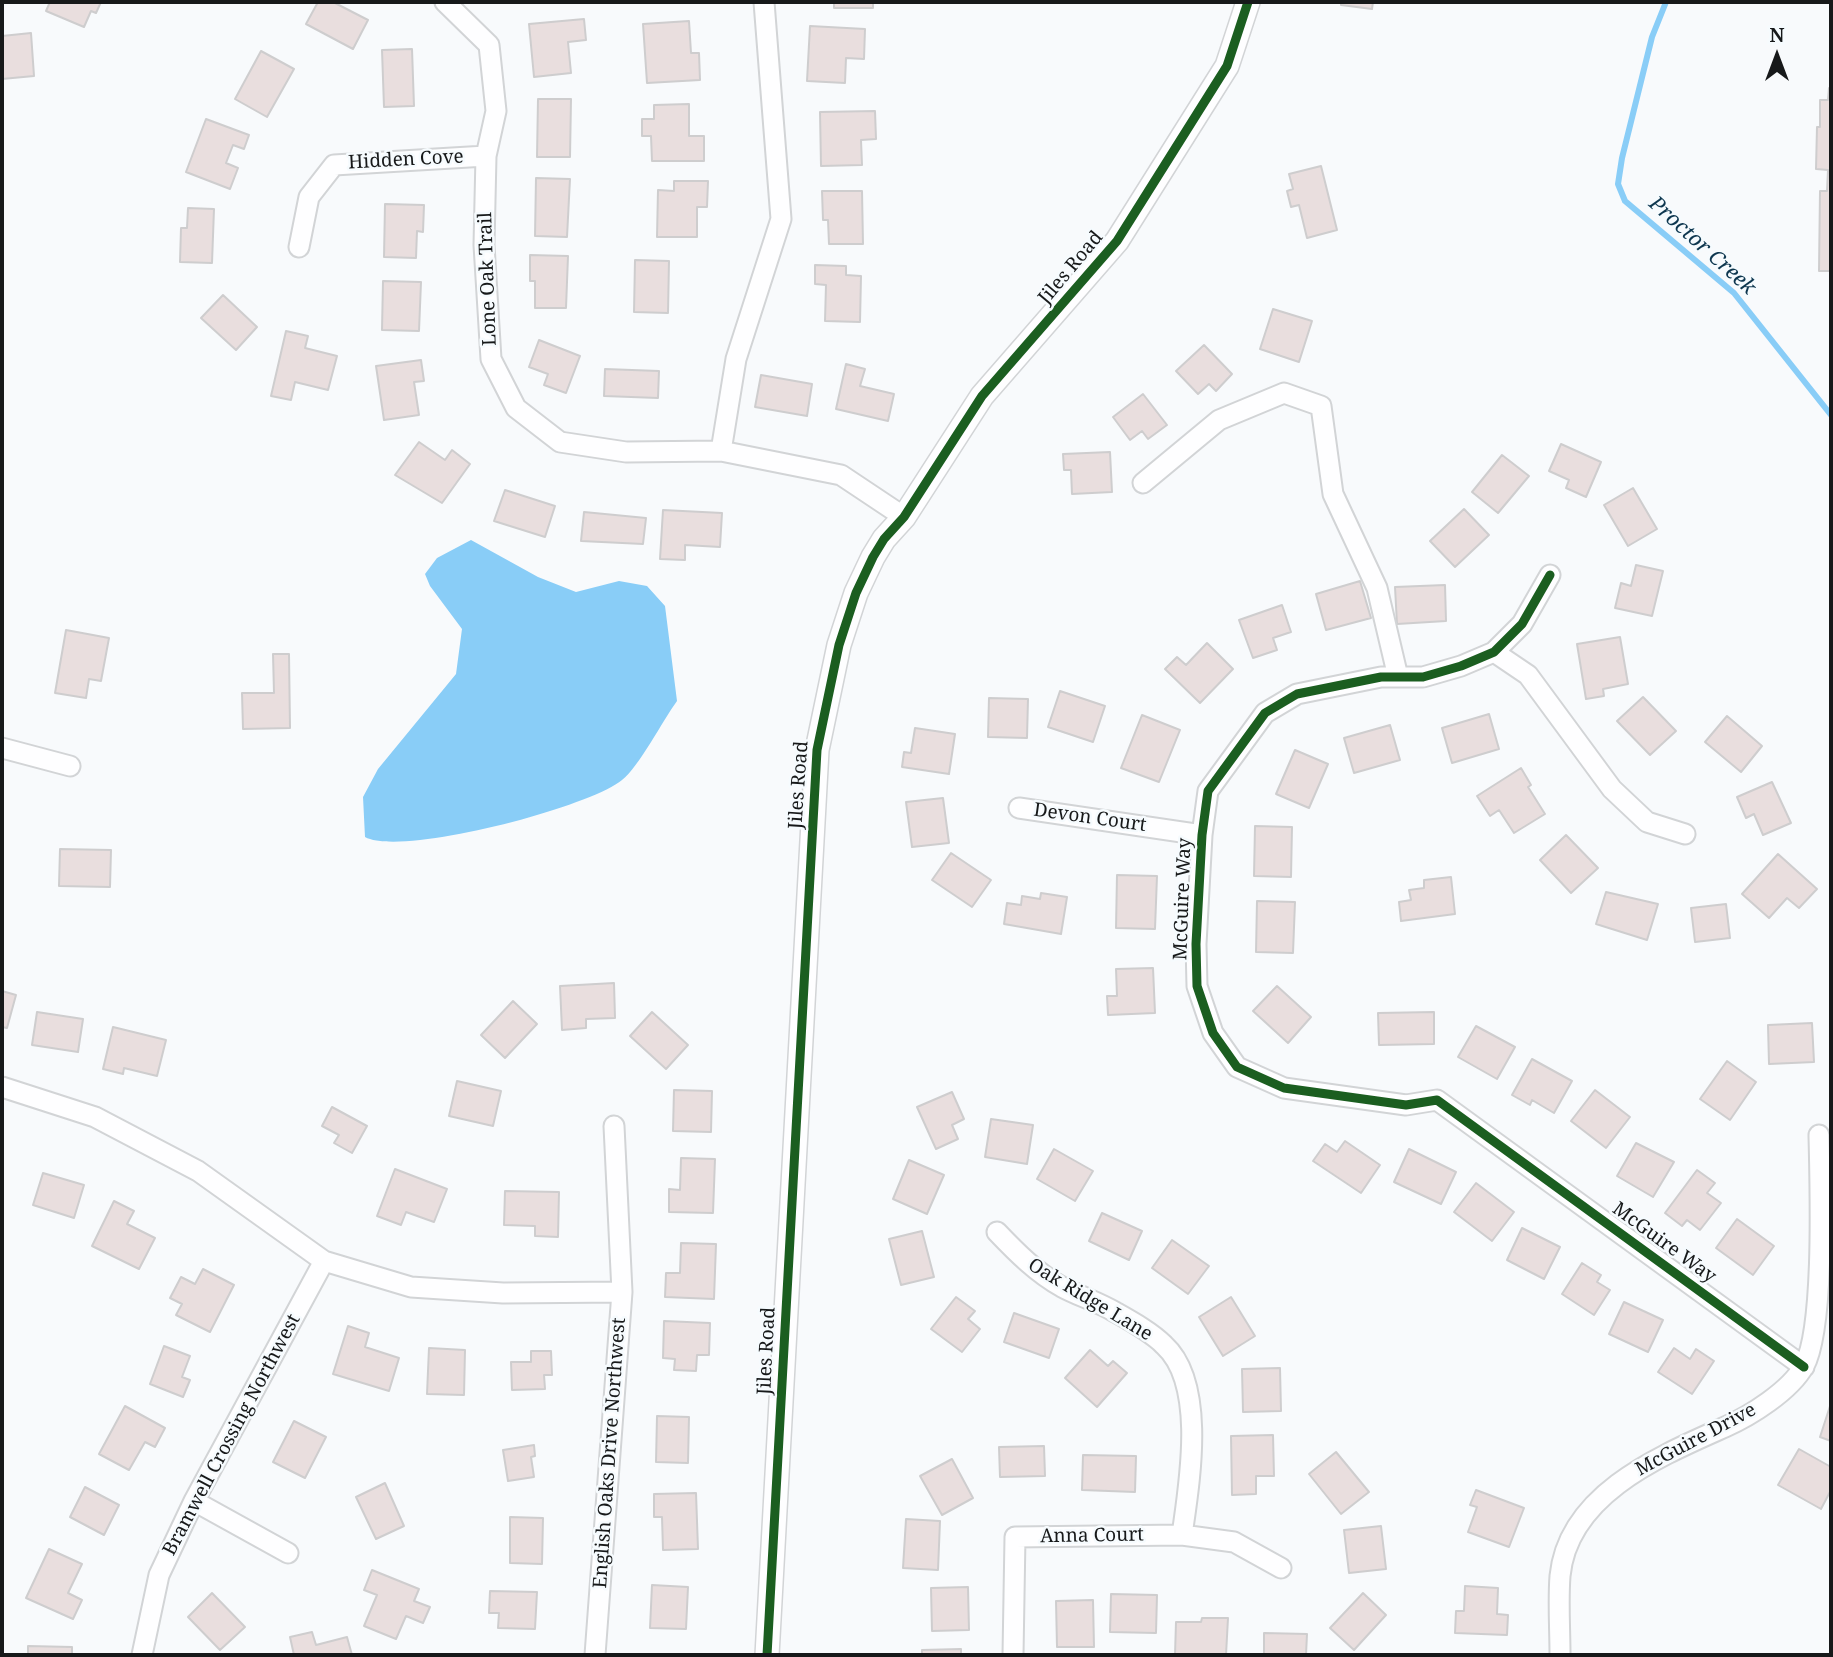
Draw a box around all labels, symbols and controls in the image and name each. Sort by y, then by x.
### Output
north arrow [1742,21,1812,91]
text: N [1770,22,1784,48]
street label: Hidden Cove [348,146,464,174]
water label: Proctor Creek [1643,191,1761,301]
street label: Lone Oak Trail [474,212,502,346]
street label: Jiles Road [1034,227,1108,309]
street label: Jiles Road [785,740,813,830]
street label: Devon Court [1032,799,1148,837]
street label: McGuire Way [1169,837,1197,961]
street label: McGuire Way [1608,1198,1720,1288]
street label: Oak Ridge Lane [1024,1254,1156,1346]
street label: Jiles Road [753,1306,781,1396]
street label: Bramwell Crossing Northwest [159,1310,305,1560]
street label: English Oaks Drive Northwest [589,1317,631,1589]
street label: McGuire Drive [1632,1399,1760,1481]
street label: Anna Court [1040,1524,1144,1548]

